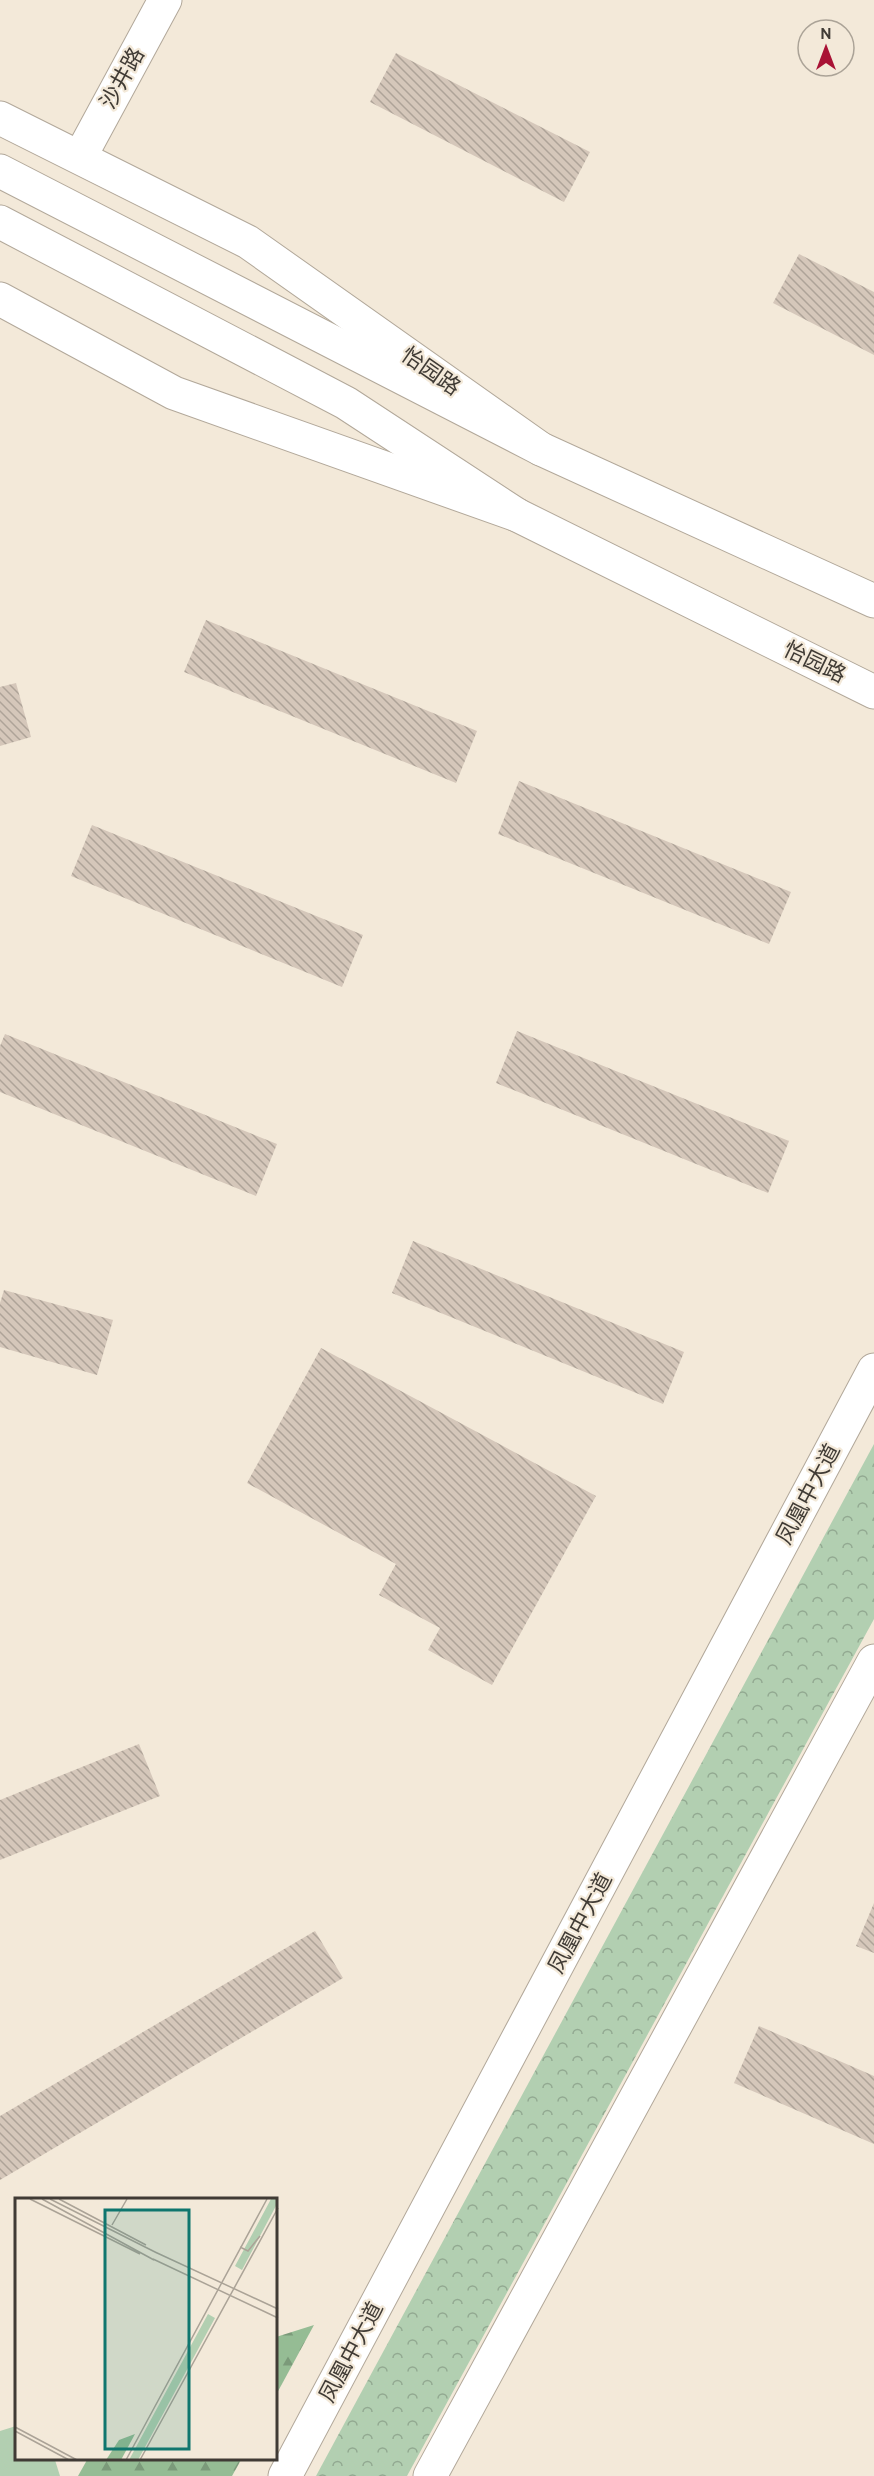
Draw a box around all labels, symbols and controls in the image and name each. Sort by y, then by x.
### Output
north arrow [796,18,856,78]
text: N [820,24,832,43]
street label: 沙井路 [94,43,150,113]
street label: 怡园路 [396,341,466,401]
street label: 怡园路 [779,635,851,689]
street label: 凤凰中大道 [770,1439,846,1549]
street label: 凤凰中大道 [542,1868,618,1978]
inset map [15,2198,278,2461]
street label: 凤凰中大道 [313,2297,389,2407]

